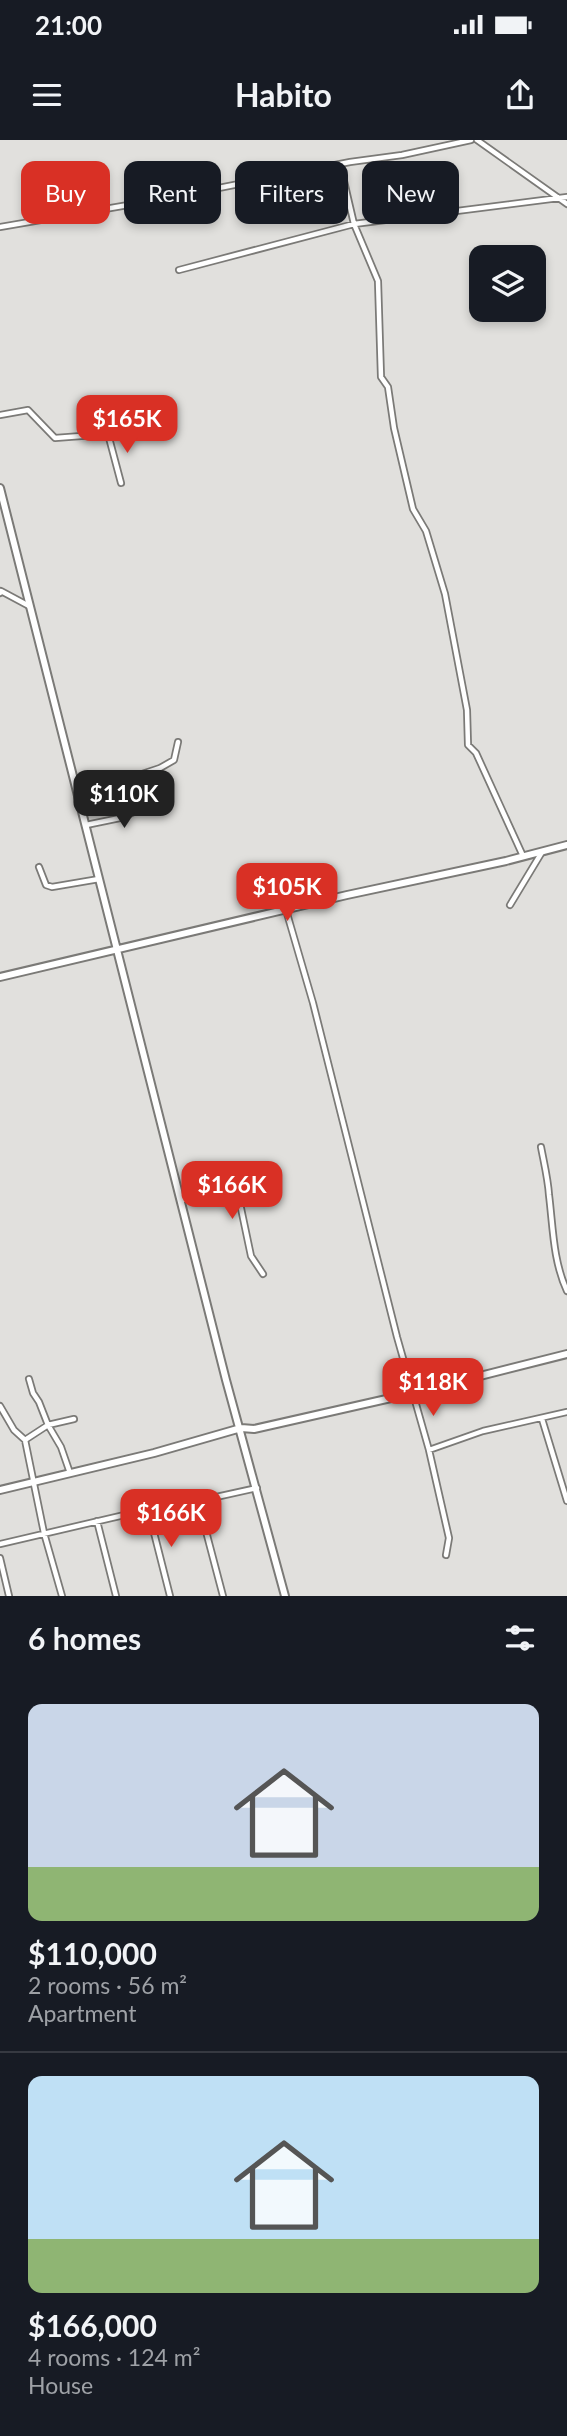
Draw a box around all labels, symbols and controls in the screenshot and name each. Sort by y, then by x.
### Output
text: 21:00 [35,9,102,41]
text: Habito [235,75,332,114]
icon: menu [28,76,66,114]
icon: share [501,76,539,114]
chip: Buy [21,161,110,224]
chip: Rent [124,161,221,224]
chip: Filters [235,161,348,224]
chip: New [362,161,459,224]
map controls [469,245,546,322]
button: layers [469,245,546,322]
pin: $165K [78,396,176,455]
text: $165K [92,404,162,432]
pin: $110K [75,770,173,830]
text: $110K [89,779,159,807]
pin: $105K [238,864,336,923]
text: $105K [252,872,322,900]
pin: $166K [183,1161,281,1221]
text: $166K [197,1170,267,1198]
pin: $118K [384,1358,482,1418]
text: $118K [398,1367,468,1395]
pin: $166K [122,1490,220,1549]
text: $166K [136,1498,206,1526]
icon: filters [501,1619,539,1657]
text: 6 homes [28,1620,141,1656]
icon: home [221,1750,347,1876]
text: $110,000 [28,1935,157,1971]
text: 2 rooms · 56 m² [28,1971,187,1999]
text: Apartment [28,1999,136,2027]
icon: home [221,2122,347,2248]
text: $166,000 [28,2307,157,2343]
text: 4 rooms · 124 m² [28,2343,200,2371]
text: House [28,2371,93,2399]

